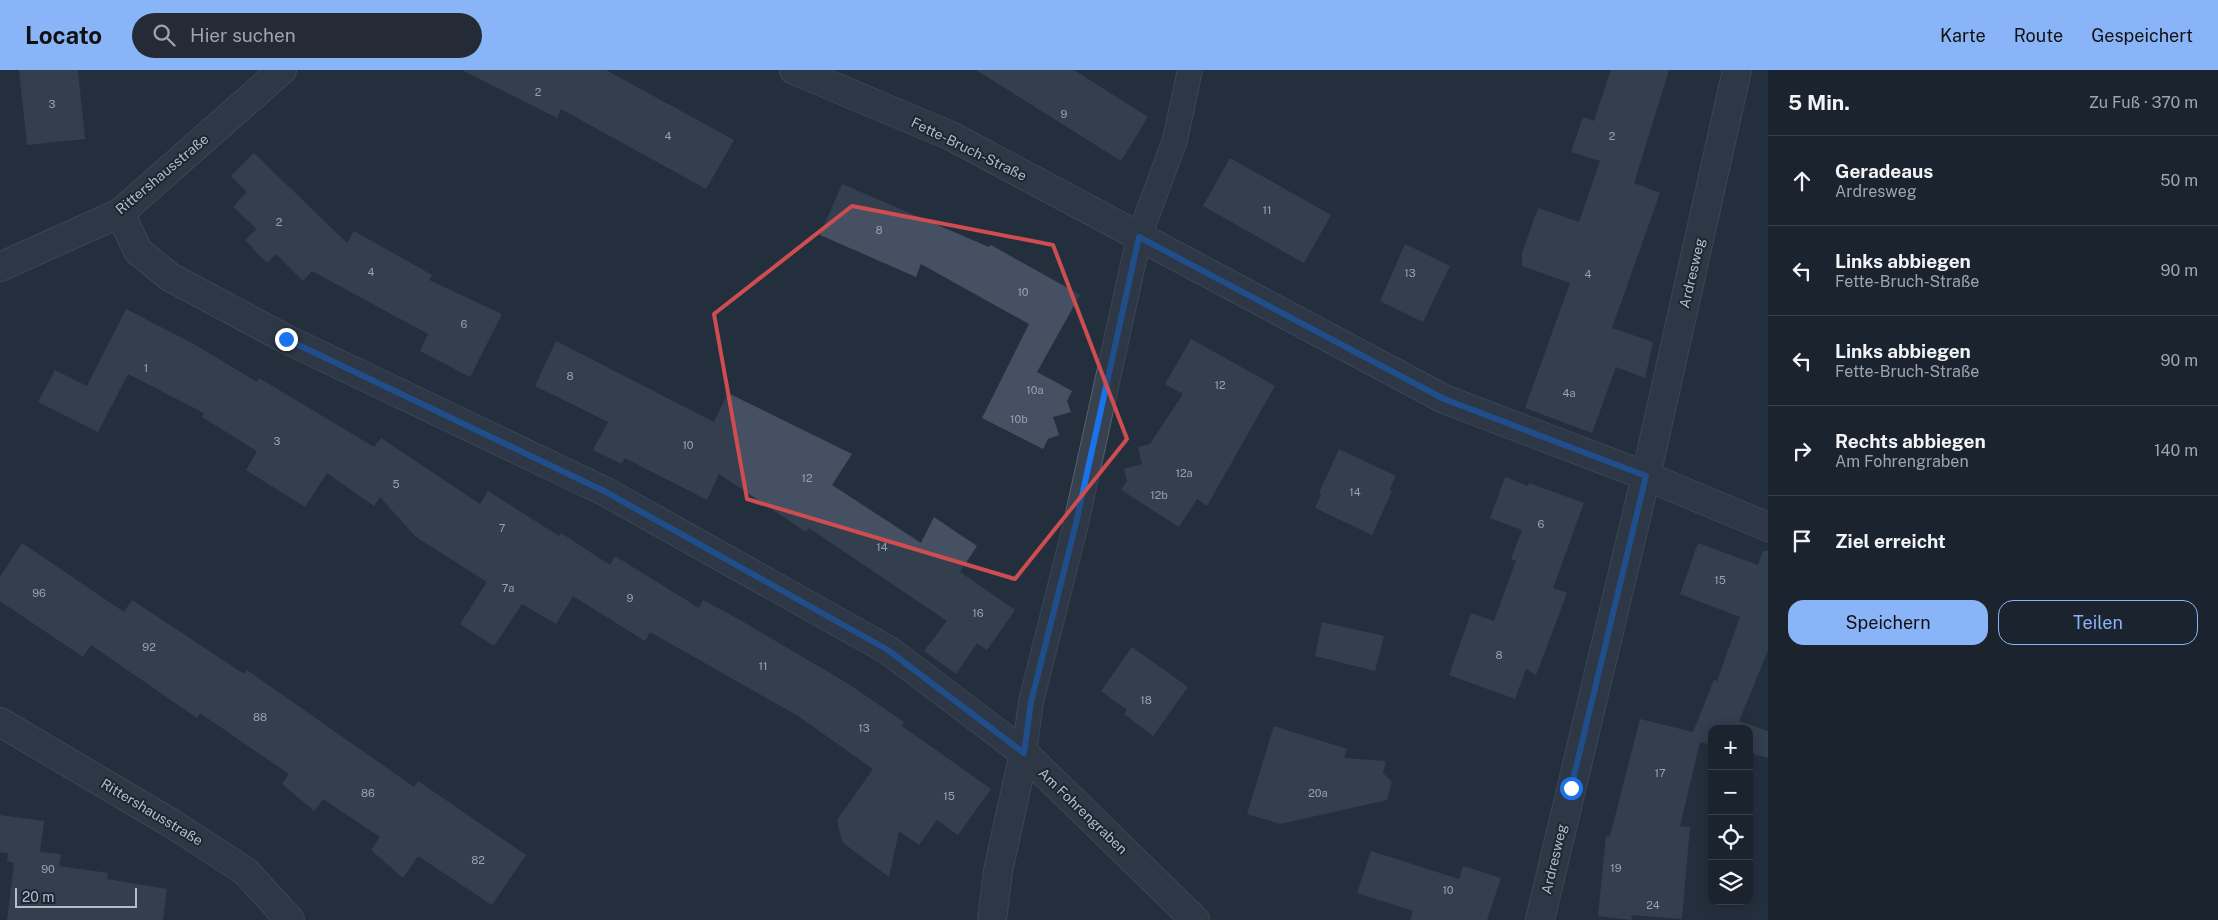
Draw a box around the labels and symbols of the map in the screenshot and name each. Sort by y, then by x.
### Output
house number: 2 [535,86,542,98]
house number: 3 [49,98,56,110]
house number: 9 [1061,108,1068,120]
street label: Fette-Bruch-Straße [909,114,1029,184]
house number: 4 [665,130,672,142]
house number: 2 [1609,130,1616,142]
street label: Rittershausstraße [113,131,212,217]
house number: 11 [1263,204,1271,216]
house number: 2 [276,216,283,228]
house number: 8 [875,224,883,236]
street label: Ardresweg [1676,236,1708,310]
house number: 4 [368,266,375,278]
house number: 13 [1404,267,1416,279]
house number: 4 [1585,268,1592,280]
house number: 10 [1017,286,1029,298]
house number: 6 [461,318,468,330]
route end [275,328,298,351]
house number: 1 [144,362,148,374]
house number: 8 [566,370,574,382]
house number: 12 [1214,379,1226,391]
house number: 10a [1026,384,1044,396]
house number: 4a [1563,387,1576,399]
house number: 10b [1010,413,1028,425]
house number: 3 [274,435,281,447]
house number: 10 [682,439,694,451]
house number: 12a [1175,467,1193,479]
house number: 12 [801,472,813,484]
house number: 5 [392,478,400,490]
house number: 14 [1349,486,1361,498]
house number: 12b [1150,489,1168,501]
house number: 6 [1538,518,1545,530]
house number: 7 [499,522,506,534]
house number: 14 [876,541,888,553]
house number: 15 [1714,574,1726,586]
house number: 7a [502,582,514,594]
house number: 96 [32,587,46,599]
house number: 9 [627,592,634,604]
house number: 16 [972,607,984,619]
house number: 92 [142,641,156,653]
house number: 8 [1495,649,1503,661]
house number: 11 [759,660,767,672]
house number: 18 [1140,694,1152,706]
house number: 88 [253,711,267,723]
house number: 13 [858,722,870,734]
street label: Am Fohrengraben [1035,765,1131,857]
house number: 17 [1654,767,1666,779]
street label: Rittershausstraße [98,775,206,849]
route start [1560,777,1583,800]
house number: 86 [361,787,375,799]
house number: 20a [1308,787,1328,799]
house number: 15 [943,790,955,802]
street label: Ardresweg [1538,822,1570,896]
house number: 82 [471,854,485,866]
house number: 19 [1610,862,1622,874]
house number: 90 [41,863,55,875]
house number: 10 [1442,884,1454,896]
scale bar [15,885,138,908]
house number: 24 [1646,899,1660,911]

